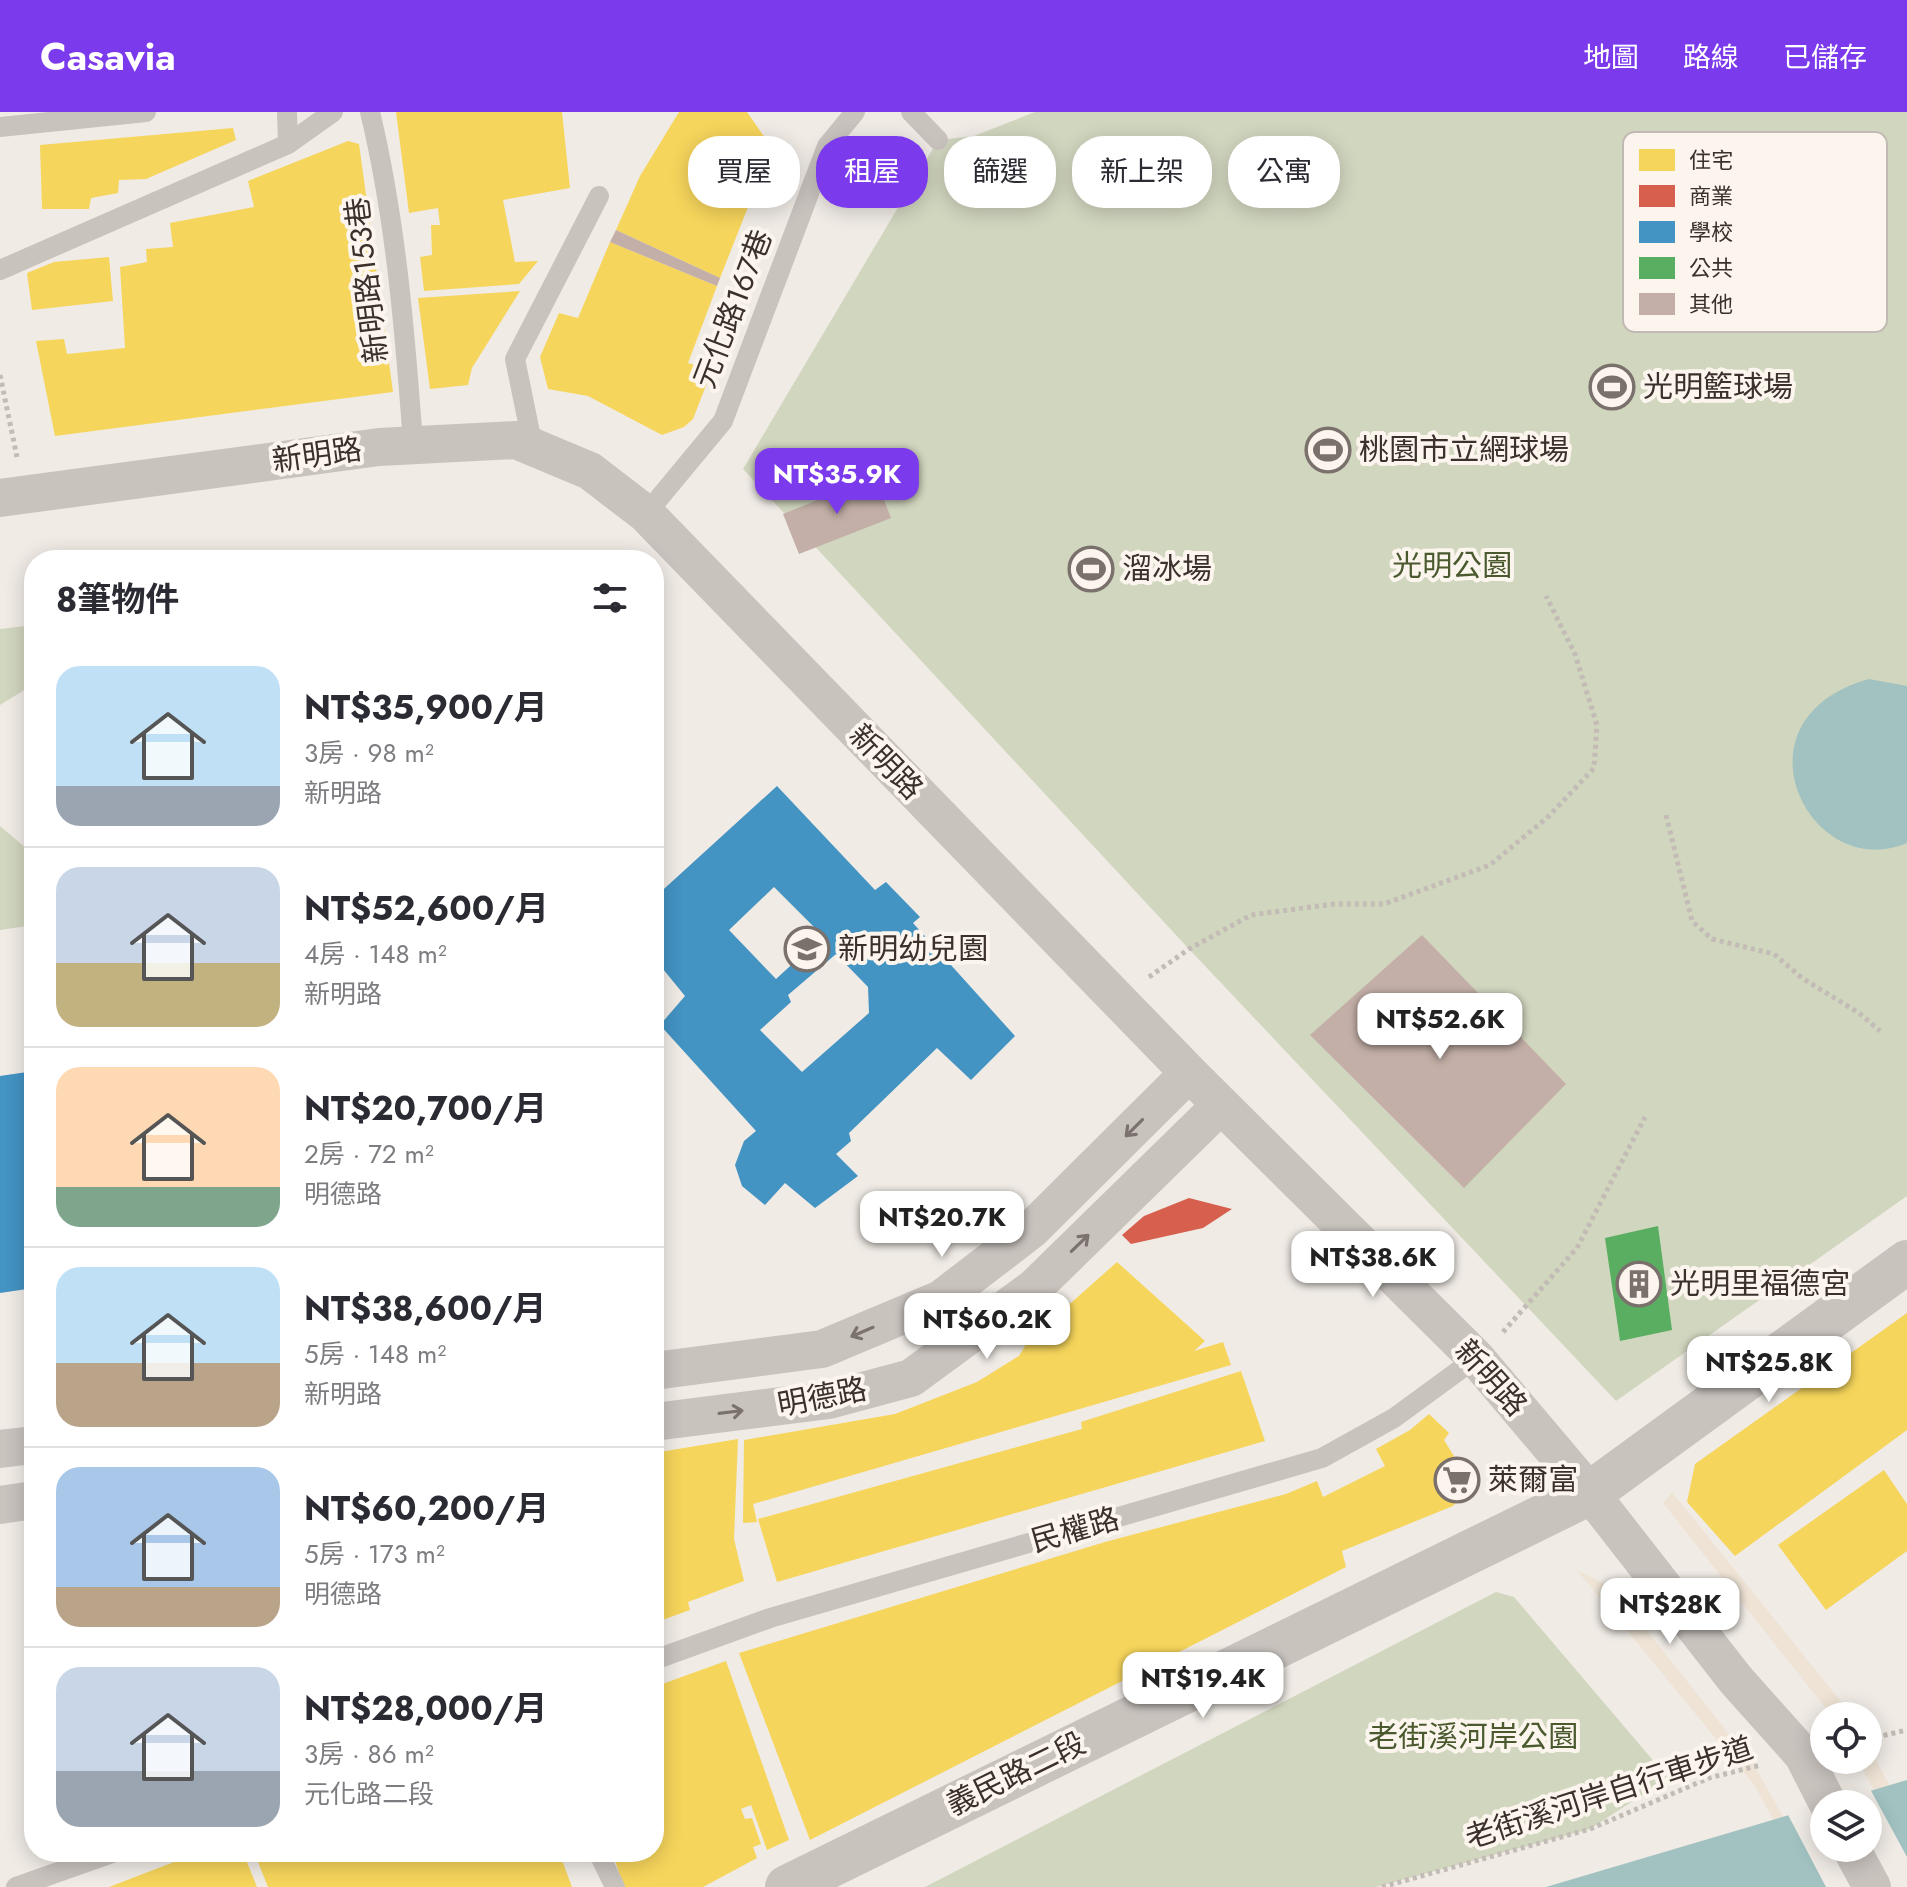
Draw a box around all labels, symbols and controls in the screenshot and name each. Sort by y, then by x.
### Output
text: Casavia [40,29,176,84]
text: 地圖 [1583,37,1639,78]
text: 路線 [1683,37,1739,78]
text: 已儲存 [1783,37,1867,78]
legend [1623,132,1887,332]
chip: 買屋 [688,136,800,208]
chip: 租屋 [816,136,928,208]
chip: 篩選 [944,136,1056,208]
chip: 新上架 [1072,136,1212,208]
chip: 公寓 [1228,136,1340,208]
text: 住宅 [1689,144,1733,176]
text: 商業 [1689,180,1733,212]
street label: 新明路153巷 [335,195,398,365]
text: 學校 [1689,216,1733,248]
street label: 元化路167巷 [683,223,782,394]
text: 公共 [1689,252,1733,284]
text: 其他 [1689,288,1733,320]
sports icon: 光明籃球場 [1588,363,1636,411]
place label: 光明籃球場 [1643,365,1793,408]
sports icon: 桃園市立網球場 [1304,426,1352,474]
street label: 新明路 [269,427,364,482]
place label: 桃園市立網球場 [1359,428,1569,471]
pin: NT$35.9K [754,448,920,516]
text: NT$35.9K [773,455,901,493]
park label: 光明公園 [1392,544,1512,587]
sports icon: 溜冰場 [1067,545,1115,593]
place label: 溜冰場 [1122,547,1212,590]
text: 8筆物件 [56,575,179,624]
icon: filters [588,576,632,620]
text: NT$35,900/月 [304,683,548,732]
icon: home [120,698,216,794]
street label: 新明路 [840,714,933,809]
text: 3房 · 98 m² [304,734,434,772]
text: 新明路 [304,774,382,812]
text: NT$52,600/月 [304,884,549,933]
icon: home [120,899,216,995]
school or university icon: 新明幼兒園 [783,925,831,973]
place label: 新明幼兒園 [838,927,988,970]
text: 4房 · 148 m² [304,935,447,973]
text: 新明路 [304,975,382,1013]
pin: NT$52.6K [1357,993,1523,1061]
text: NT$52.6K [1375,1000,1505,1038]
text: NT$20,700/月 [304,1084,547,1133]
icon: home [120,1099,216,1195]
one-way arrow [1125,1118,1144,1137]
text: 2房 · 72 m² [304,1135,434,1173]
text: 明德路 [304,1175,382,1213]
pin: NT$20.7K [859,1191,1025,1259]
text: NT$20.7K [878,1198,1006,1236]
pin: NT$38.6K [1290,1231,1456,1299]
one-way arrow [1070,1234,1089,1253]
text: NT$38.6K [1309,1238,1437,1276]
building icon: 光明里福德宮 [1615,1260,1663,1308]
place label: 光明里福德宮 [1670,1262,1850,1305]
text: NT$38,600/月 [304,1284,547,1333]
pin: NT$60.2K [904,1293,1070,1361]
icon: home [120,1299,216,1395]
text: NT$60.2K [922,1300,1052,1338]
one-way arrow [850,1326,875,1341]
street label: 新明路 [1445,1330,1537,1425]
text: 5房 · 148 m² [304,1335,446,1373]
pin: NT$25.8K [1686,1336,1852,1404]
text: NT$25.8K [1705,1343,1833,1381]
street label: 明德路 [774,1367,870,1426]
text: 新明路 [304,1375,382,1413]
one-way arrow [718,1404,743,1419]
supermarket icon: 萊爾富 [1433,1456,1481,1504]
place label: 萊爾富 [1488,1458,1578,1501]
text: NT$60,200/月 [304,1484,549,1533]
street label: 民權路 [1026,1496,1124,1563]
icon: home [120,1499,216,1595]
text: 5房 · 173 m² [304,1535,445,1573]
text: 明德路 [304,1575,382,1613]
pin: NT$28K [1605,1578,1735,1646]
text: NT$28K [1619,1585,1721,1623]
pin: NT$19.4K [1120,1652,1286,1720]
text: NT$19.4K [1141,1659,1265,1697]
text: NT$28,000/月 [304,1684,548,1733]
icon: home [120,1699,216,1795]
map controls [1810,1702,1882,1862]
button: locate [1810,1702,1882,1774]
park label: 老街溪河岸公園 [1368,1715,1578,1758]
street label: 義民路二段 [939,1721,1093,1826]
street label: 老街溪河岸自行車步道 [1460,1726,1758,1859]
text: 3房 · 86 m² [304,1735,434,1773]
text: 元化路二段 [304,1775,434,1813]
button: layers [1810,1790,1882,1862]

